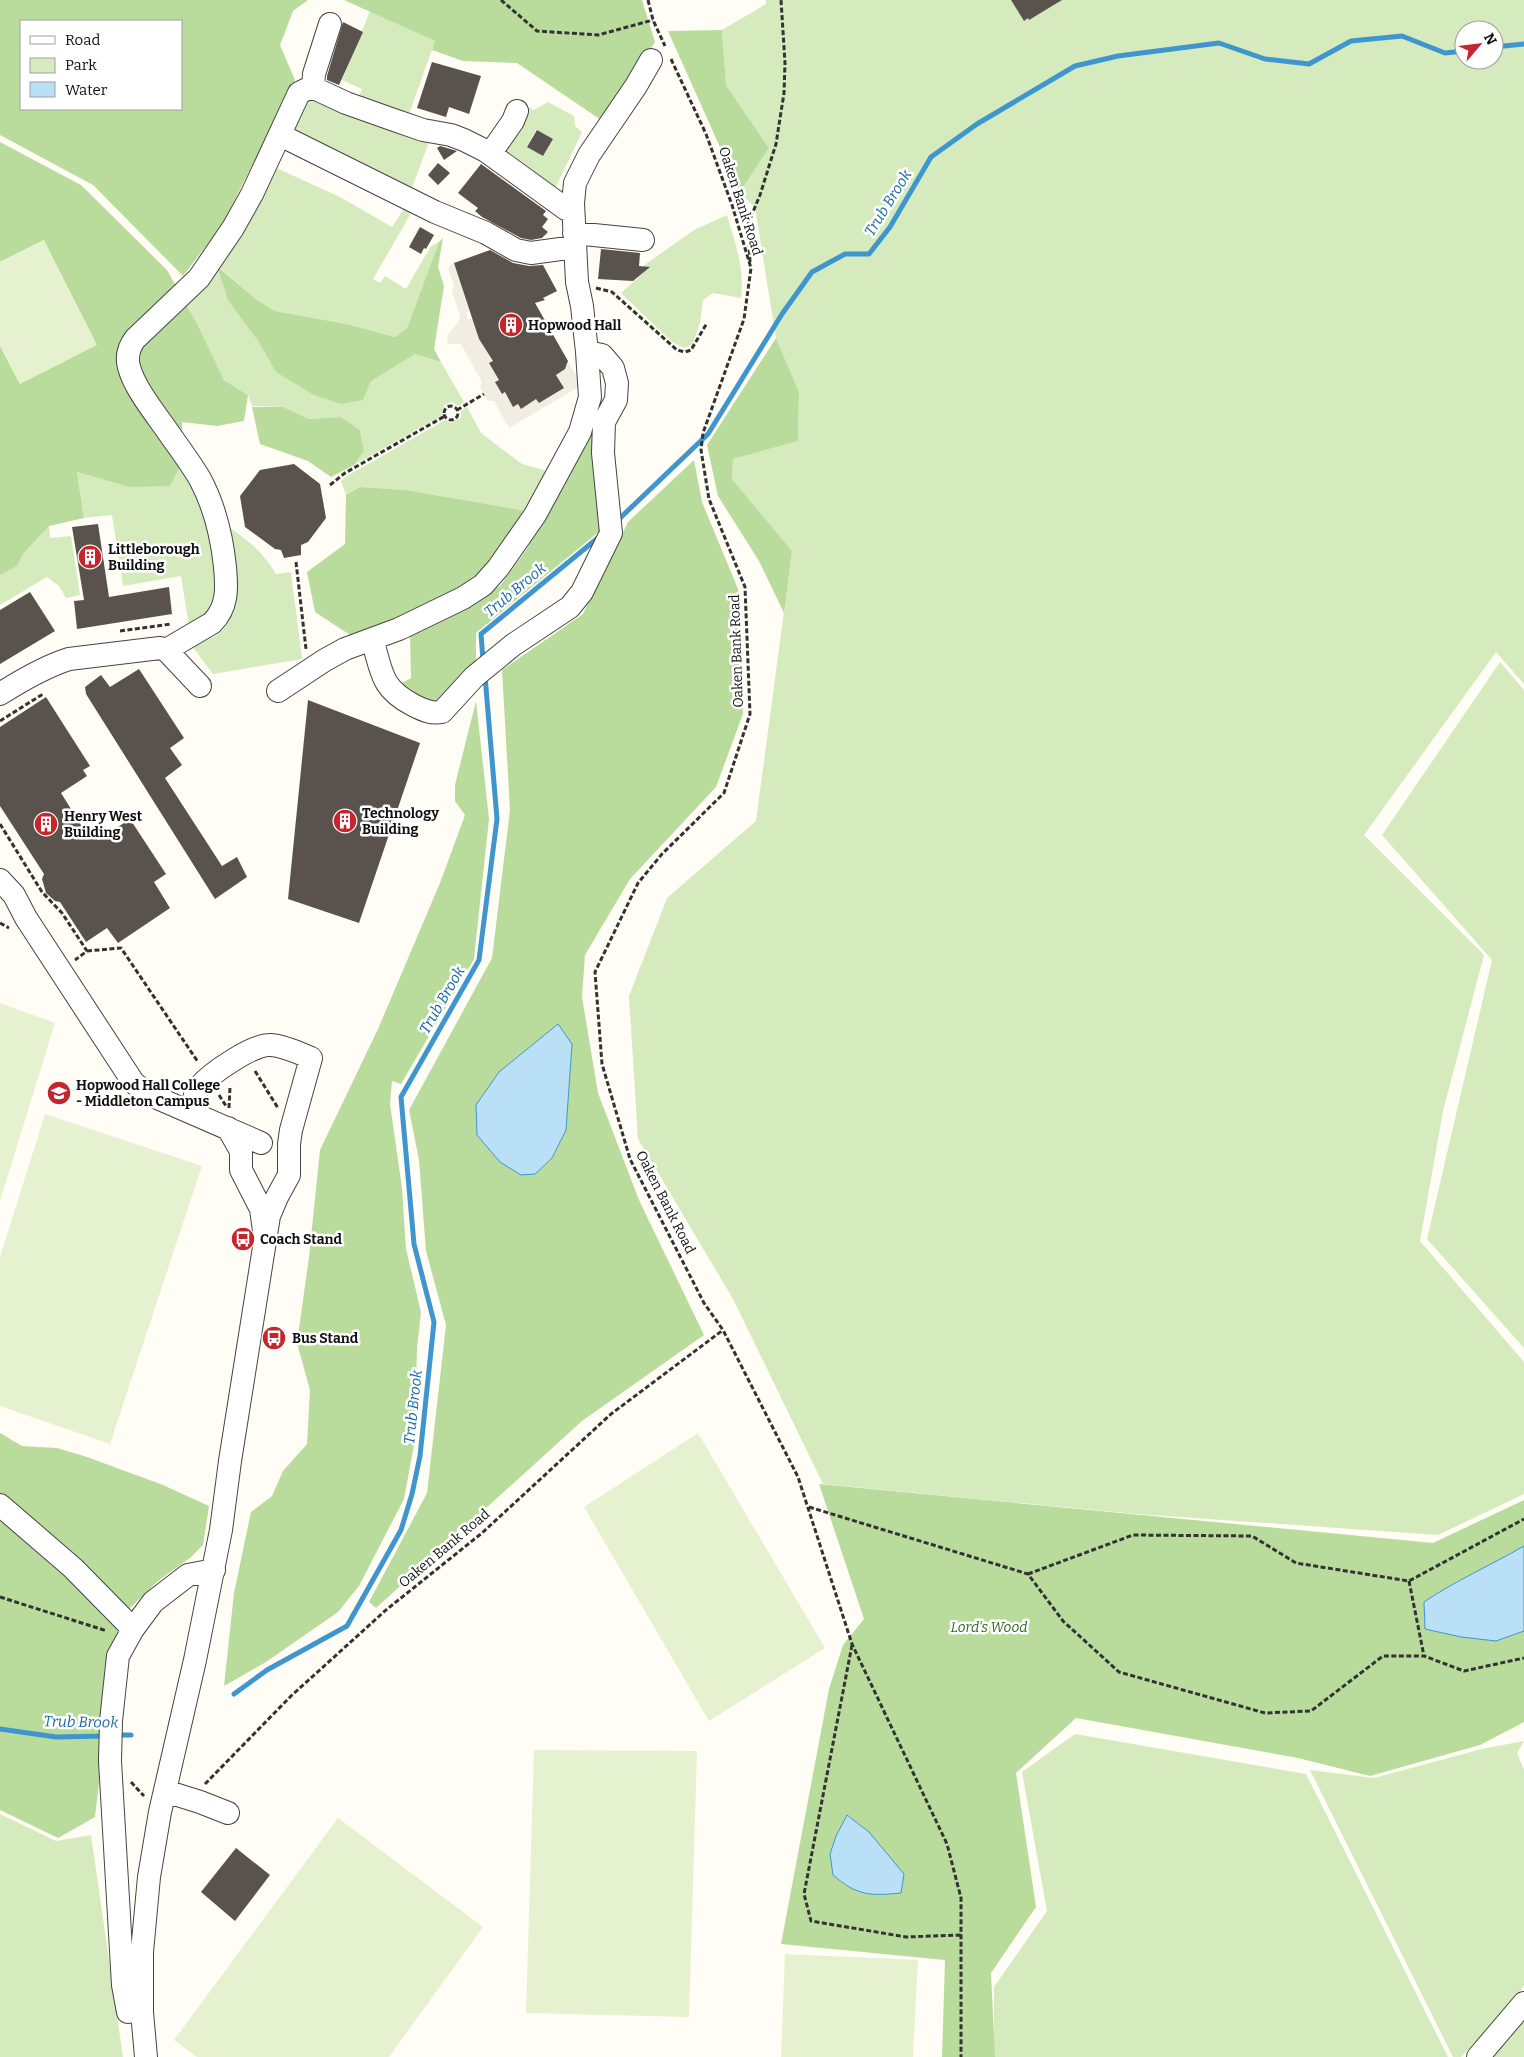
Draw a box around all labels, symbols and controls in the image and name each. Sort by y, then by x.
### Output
legend [20,20,182,110]
north arrow [1454,20,1504,70]
text: N [1480,30,1500,48]
text: Road [65,31,100,49]
text: Park [65,56,97,74]
text: Water [65,81,108,99]
street label: Oaken Bank Road [715,145,766,258]
water label: Trub Brook [861,166,916,239]
building icon: Hopwood Hall [498,312,524,338]
place label: Hopwood Hall [528,317,622,334]
place label: Littleborough Building [108,541,200,574]
building icon: Littleborough Building [77,544,103,570]
water label: Trub Brook [481,559,550,621]
street label: Oaken Bank Road [726,594,747,708]
place label: Technology Building [362,805,439,838]
place label: Henry West Building [64,808,143,841]
building icon: Technology Building [332,808,358,834]
building icon: Henry West Building [33,811,59,837]
water label: Trub Brook [416,962,469,1037]
place label: Hopwood Hall College - Middleton Campus [76,1077,221,1110]
school or university icon: Hopwood Hall College - Middleton Campus [46,1080,72,1106]
street label: Oaken Bank Road [632,1148,699,1257]
bus stop icon: Coach Stand [230,1226,256,1252]
place label: Coach Stand [260,1231,343,1248]
bus stop icon: Bus Stand [261,1325,287,1351]
place label: Bus Stand [292,1330,359,1347]
water label: Trub Brook [400,1368,426,1445]
street label: Oaken Bank Road [395,1505,493,1591]
park label: Lord's Wood [950,1619,1028,1636]
water label: Trub Brook [43,1712,119,1732]

